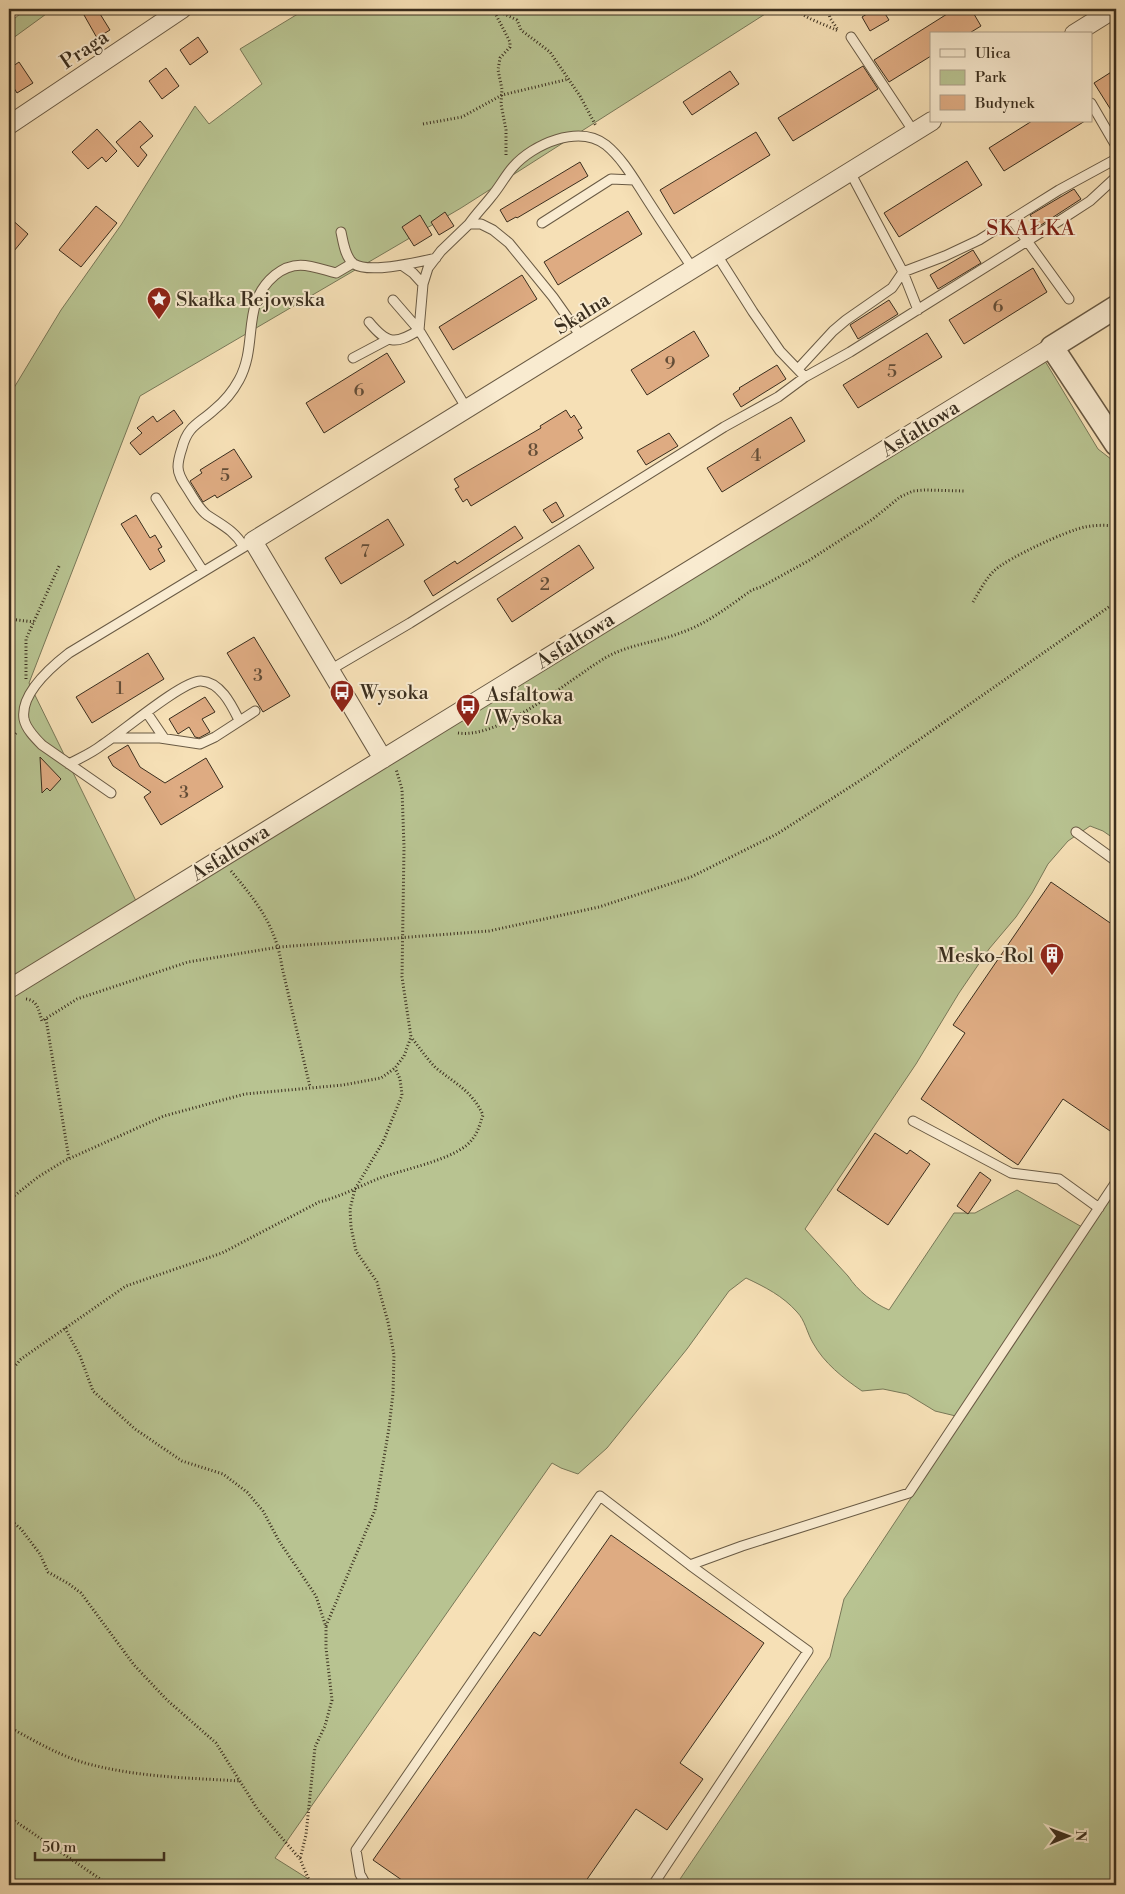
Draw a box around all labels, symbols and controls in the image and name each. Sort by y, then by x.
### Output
street label: Praga [56,25,114,75]
legend [930,32,1092,122]
text: Ulica [975,44,1011,63]
text: Park [975,68,1007,87]
text: Budynek [974,94,1036,113]
district label: SKAŁKA [986,216,1076,242]
place icon: Skałka Rejowska [146,286,172,320]
street label: Skalna [550,287,616,341]
place label: Skałka Rejowska [176,288,326,313]
house number: 6 [993,295,1004,318]
house number: 9 [665,352,676,375]
house number: 5 [887,360,897,383]
house number: 6 [354,379,365,402]
street label: Asfaltowa [876,395,965,464]
house number: 8 [527,439,539,462]
house number: 4 [751,444,762,467]
house number: 5 [220,464,230,487]
house number: 7 [360,540,370,563]
house number: 2 [540,573,550,596]
street label: Asfaltowa [531,607,620,676]
house number: 3 [253,664,263,687]
house number: 1 [116,677,124,700]
bus stop icon: Wysoka [329,679,355,713]
place label: Wysoka [359,681,430,706]
place label: Asfaltowa / Wysoka [485,683,574,731]
bus stop icon: Asfaltowa / Wysoka [455,693,481,727]
house number: 3 [179,781,189,804]
street label: Asfaltowa [186,819,275,888]
building icon: Mesko-Rol [1039,942,1065,976]
place label: Mesko-Rol [937,944,1034,969]
north arrow [1042,1812,1092,1862]
scale bar [35,1829,164,1861]
text: N [1071,1830,1089,1841]
text: 50 m [42,1838,76,1857]

